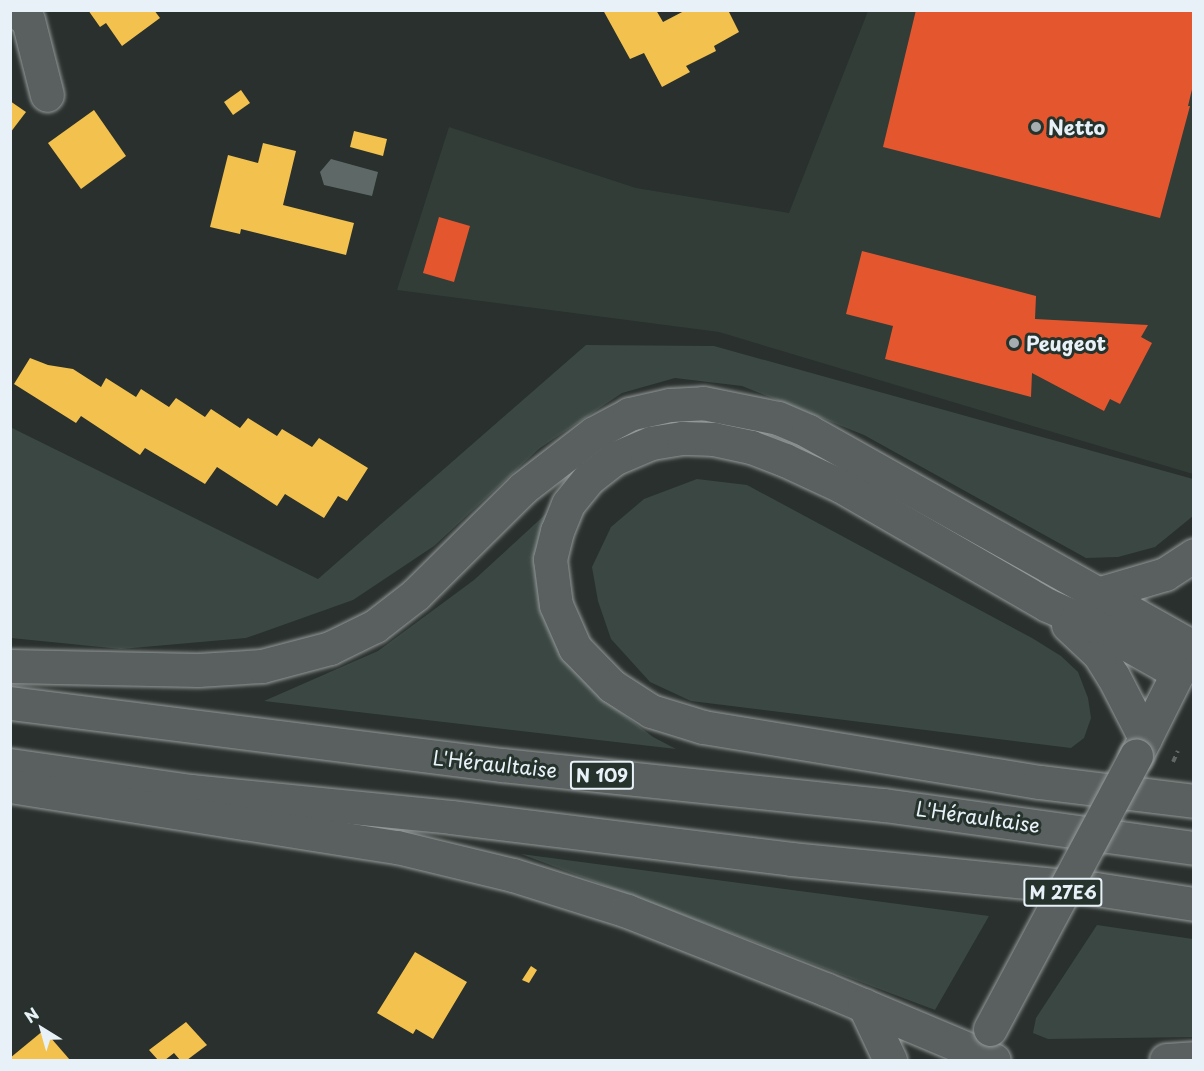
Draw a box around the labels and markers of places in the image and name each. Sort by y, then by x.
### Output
place label: Netto [1048,115,1105,139]
marker: Netto [1029,120,1043,134]
place label: Peugeot [1026,331,1106,355]
marker: Peugeot [1007,336,1021,350]

